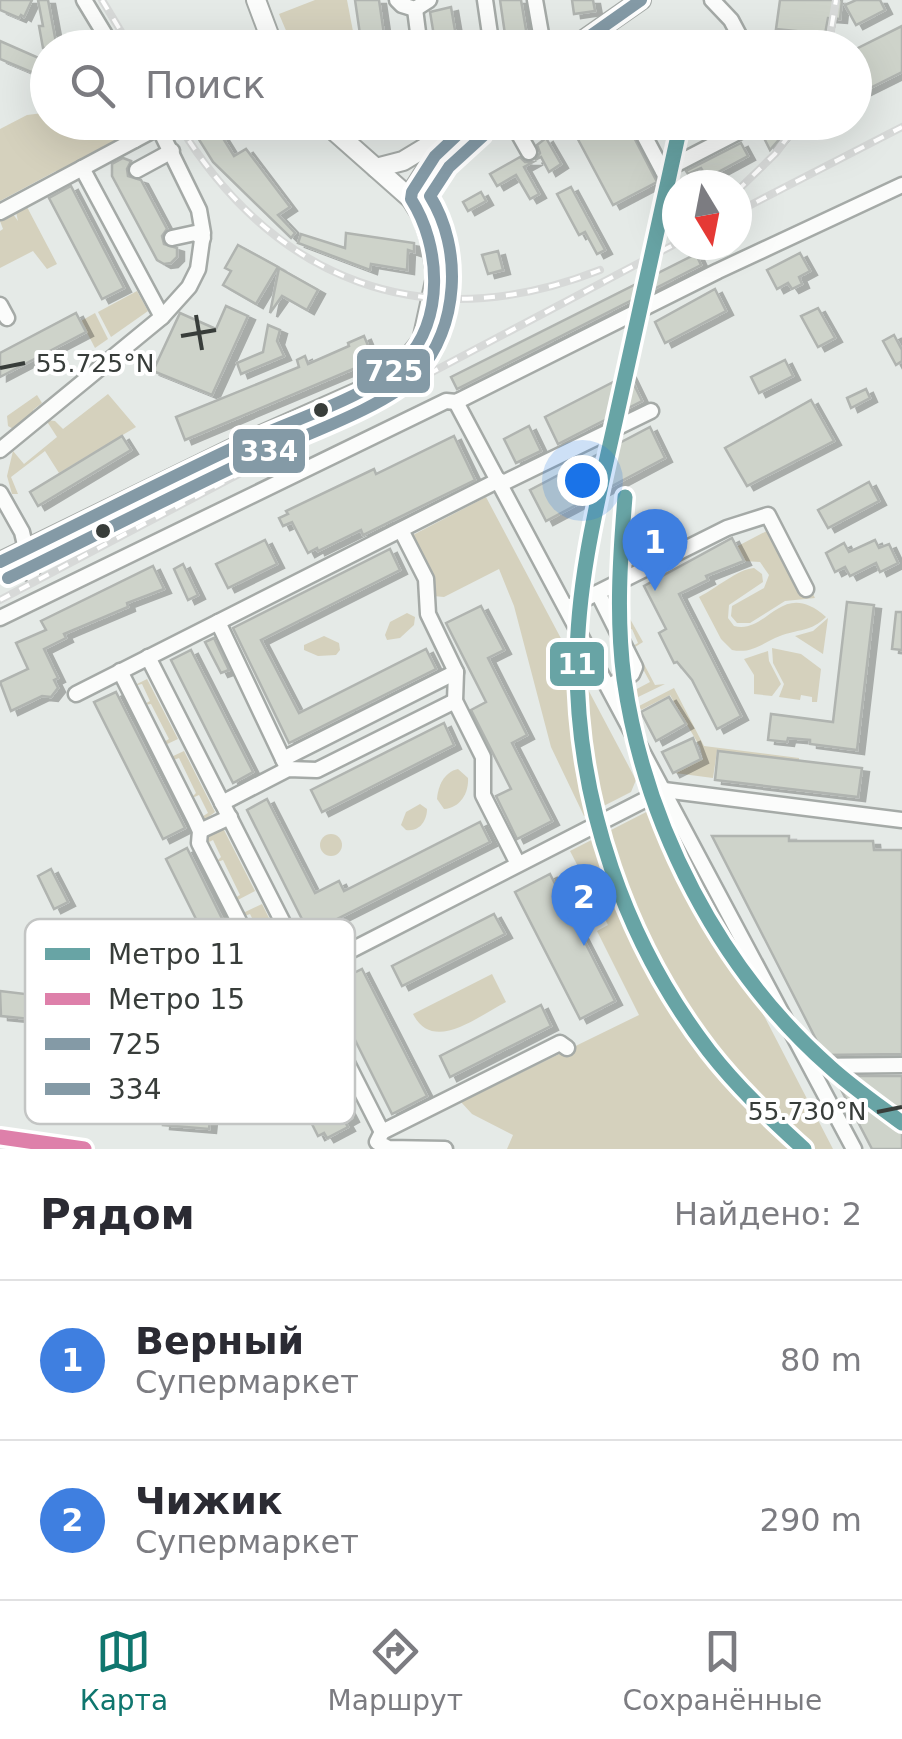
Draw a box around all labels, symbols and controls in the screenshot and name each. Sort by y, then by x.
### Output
search box [30,30,872,140]
icon: search [65,58,120,113]
text: Поиск [145,63,265,107]
north arrow [662,170,752,260]
line badge: 725 [355,347,432,395]
text: 55.725°N [36,349,154,378]
text: 725 [365,355,423,388]
unlabelled marker [311,400,331,420]
line badge: 334 [231,427,307,475]
text: 334 [240,435,298,468]
your location [557,455,608,506]
pin: 1 [622,508,688,591]
unlabelled marker [93,521,113,541]
line badge: 11 [548,640,606,688]
text: 11 [558,648,596,681]
pin: 2 [552,864,616,946]
legend [25,919,355,1124]
text: Метро 11 [108,938,245,971]
text: Метро 15 [108,983,245,1016]
text: 725 [108,1028,161,1061]
text: 334 [108,1073,161,1106]
text: 55.730°N [748,1097,866,1126]
text: Рядом [40,1190,195,1239]
text: Найдено: 2 [674,1195,862,1233]
text: Верный [135,1319,304,1363]
text: 1 [61,1341,84,1379]
text: 80 m [780,1341,862,1379]
text: Супермаркет [135,1363,359,1401]
text: Чижик [135,1479,283,1523]
text: 2 [61,1501,84,1539]
text: 290 m [760,1501,862,1539]
text: Супермаркет [135,1523,359,1561]
tab: Карта [80,1624,168,1717]
tab: Маршрут [328,1624,463,1717]
tab: Сохранённые [623,1624,822,1717]

